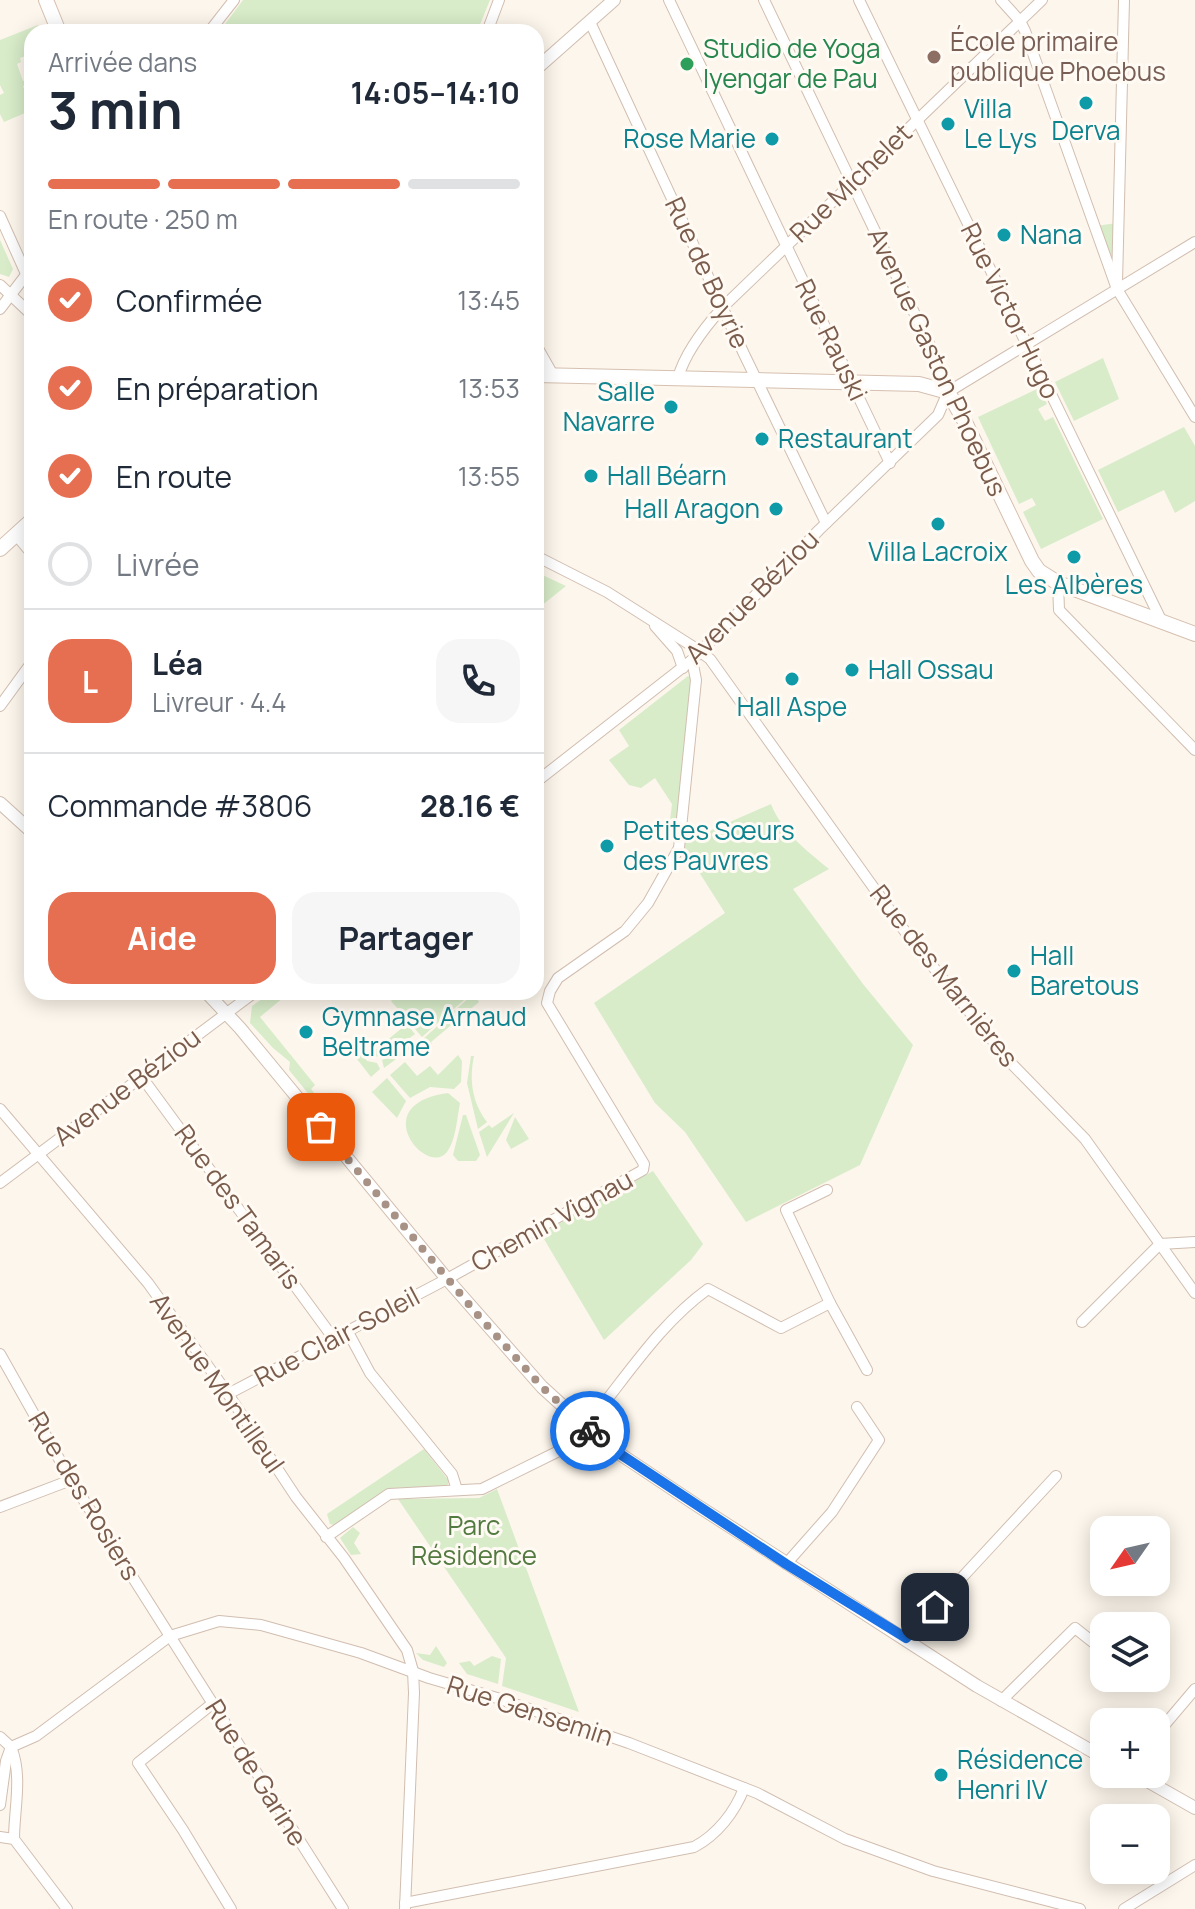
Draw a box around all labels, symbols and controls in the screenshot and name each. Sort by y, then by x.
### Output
place label: École primaire publique Phoebus [950,23,1166,89]
place label: Studio de Yoga Iyengar de Pau [703,30,880,96]
text: Arrivée dans [48,44,197,80]
marker: École primaire publique Phoebus [925,48,943,66]
marker: Studio de Yoga Iyengar de Pau [678,55,696,73]
text: 14:05–14:10 [350,72,520,113]
text: 3 min [48,74,183,145]
place label: Villa Le Lys [964,90,1037,156]
marker: Derva [1077,94,1095,112]
place label: Derva [1052,112,1120,148]
street label: Rue Michelet [781,115,919,250]
marker: Villa Le Lys [939,115,957,133]
place label: Rose Marie [623,120,756,156]
marker: Rose Marie [763,130,781,148]
street label: Rue de Boyrie [657,191,759,354]
text: En route · 250 m [48,201,238,237]
place label: Nana [1020,216,1082,252]
street label: Rue Victor Hugo [953,217,1069,405]
street label: Avenue Gaston Phoebus [860,221,1016,502]
marker: Nana [995,226,1013,244]
street label: Rue Rauski [787,273,877,406]
icon: check [48,278,92,322]
text: Confirmée [116,280,262,321]
text: 13:45 [457,282,520,318]
icon: check [48,366,92,410]
text: En préparation [116,368,318,409]
text: 13:53 [458,370,520,406]
place label: Salle Navarre [563,373,655,439]
marker: Salle Navarre [662,398,680,416]
place label: Restaurant [778,420,913,456]
marker: Restaurant [753,430,771,448]
icon: check [48,454,92,498]
text: En route [116,456,232,497]
place label: Hall Béarn [607,457,727,493]
text: 13:55 [458,458,520,494]
marker: Hall Béarn [582,467,600,485]
place label: Hall Aragon [624,490,760,526]
marker: Hall Aragon [767,500,785,518]
marker: Villa Lacroix [929,515,947,533]
street label: Avenue Béziou [676,521,826,671]
place label: Villa Lacroix [868,533,1008,569]
text: Livrée [116,544,199,585]
marker: Les Albères [1065,548,1083,566]
place label: Les Albères [1005,566,1143,602]
button: phone [436,639,520,723]
text: Léa [152,643,203,684]
place label: Hall Ossau [868,651,994,687]
text: L [82,661,98,702]
marker: Hall Ossau [843,661,861,679]
marker: Hall Aspe [783,670,801,688]
text: Livreur · 4.4 [152,684,287,720]
place label: Hall Aspe [737,688,847,724]
text: Commande #3806 [48,785,312,826]
text: 28.16 € [420,785,520,826]
place label: Petites Sœurs des Pauvres [623,812,795,878]
marker: Petites Sœurs des Pauvres [598,837,616,855]
street label: Rue des Marnières [862,877,1027,1074]
button: Aide [48,892,276,984]
button: Partager [292,892,520,984]
place label: Hall Baretous [1030,937,1139,1003]
marker: Hall Baretous [1005,962,1023,980]
place label: Gymnase Arnaud Beltrame [322,998,527,1064]
street label: Avenue Béziou [45,1019,208,1154]
marker: Gymnase Arnaud Beltrame [297,1023,315,1041]
pin [287,1093,355,1161]
icon: bag [299,1105,343,1149]
street label: Rue des Tamaris [167,1117,311,1296]
street label: Chemin Vignau [464,1161,639,1279]
street label: Rue Clair-Soleil [247,1277,426,1395]
street label: Avenue Montilleul [142,1285,293,1480]
courier [550,1391,630,1471]
street label: Rue des Rosiers [20,1404,149,1587]
icon: bike [568,1409,612,1453]
park label: Parc Résidence [411,1507,537,1573]
north arrow [1090,1516,1170,1596]
map controls [1090,1516,1170,1884]
pin [901,1573,969,1641]
icon: home [913,1585,957,1629]
button: layers [1090,1612,1170,1692]
street label: Rue Gensemin [443,1666,618,1754]
street label: Rue de Garine [197,1692,316,1853]
button: + [1090,1708,1170,1788]
place label: Résidence Henri IV [957,1741,1083,1807]
marker: Résidence Henri IV [932,1766,950,1784]
button: − [1090,1804,1170,1884]

